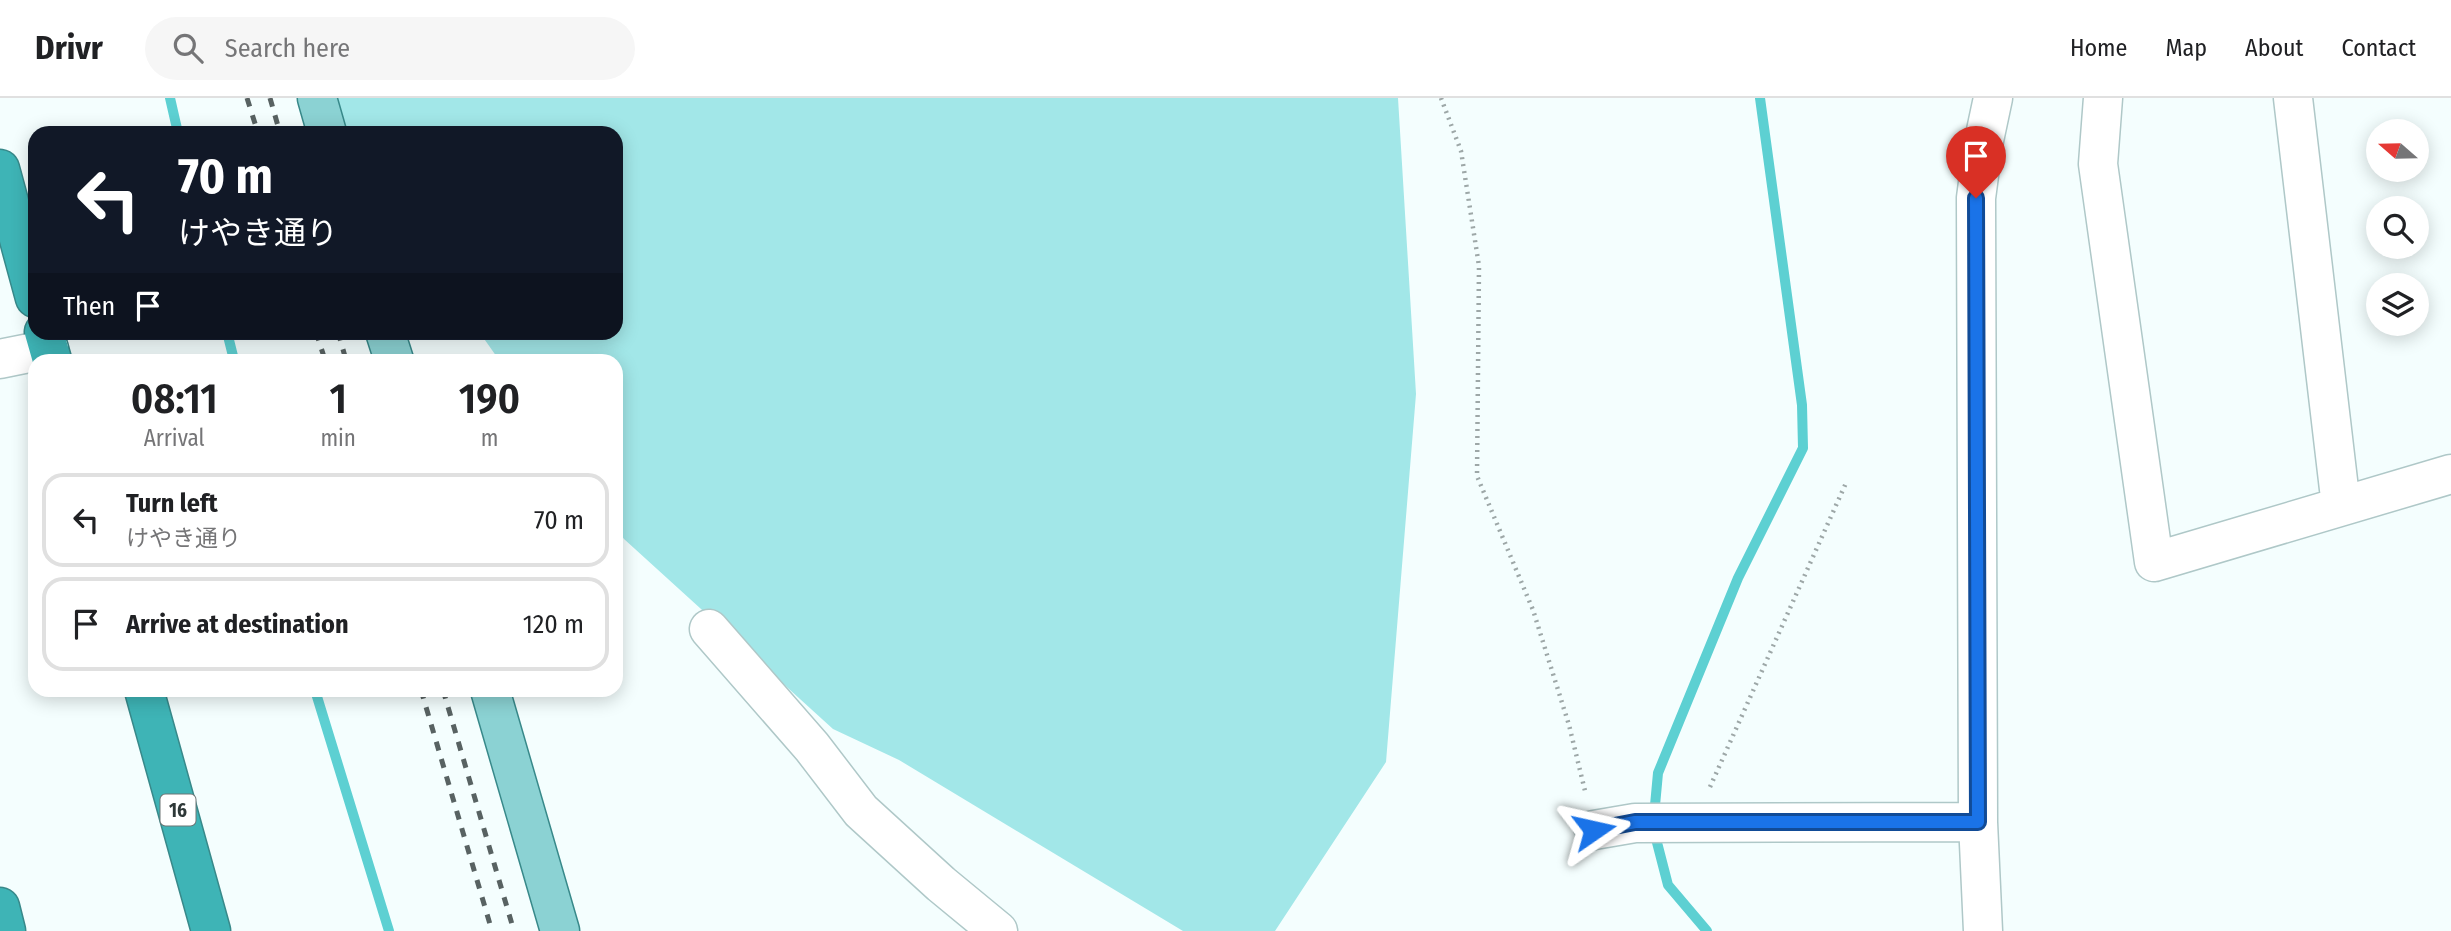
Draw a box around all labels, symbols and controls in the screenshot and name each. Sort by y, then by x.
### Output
search box [145,17,635,80]
text: Drivr [35,28,103,68]
icon: search [169,29,207,67]
text: Search here [225,33,350,64]
text: Home [2070,34,2127,62]
text: Map [2165,34,2207,62]
text: About [2245,34,2303,62]
text: Contact [2341,34,2416,62]
north arrow [2366,119,2429,182]
map controls [2366,119,2429,336]
pin [1946,126,2006,198]
icon: arrive [1957,137,1995,175]
text: 70 m [178,147,273,206]
icon: left [63,154,154,245]
button: search [2366,196,2429,259]
text: けやき通り [178,214,338,252]
button: layers [2366,273,2429,336]
icon: arrive [129,287,167,325]
text: Then [63,291,115,322]
text: 08:11 [131,374,218,424]
text: 1 [329,374,347,424]
text: 190 [459,374,520,424]
text: Arrival [144,424,205,452]
text: min [320,424,356,452]
text: m [481,424,498,452]
text: Turn left [126,488,218,519]
icon: left [67,501,105,539]
text: 70 m [534,505,584,536]
text: けやき通り [126,524,241,552]
icon: arrive [67,605,105,643]
text: Arrive at destination [126,609,349,640]
text: 120 m [523,609,584,640]
position arrow [1557,793,1631,867]
road number: 16 [160,794,196,825]

